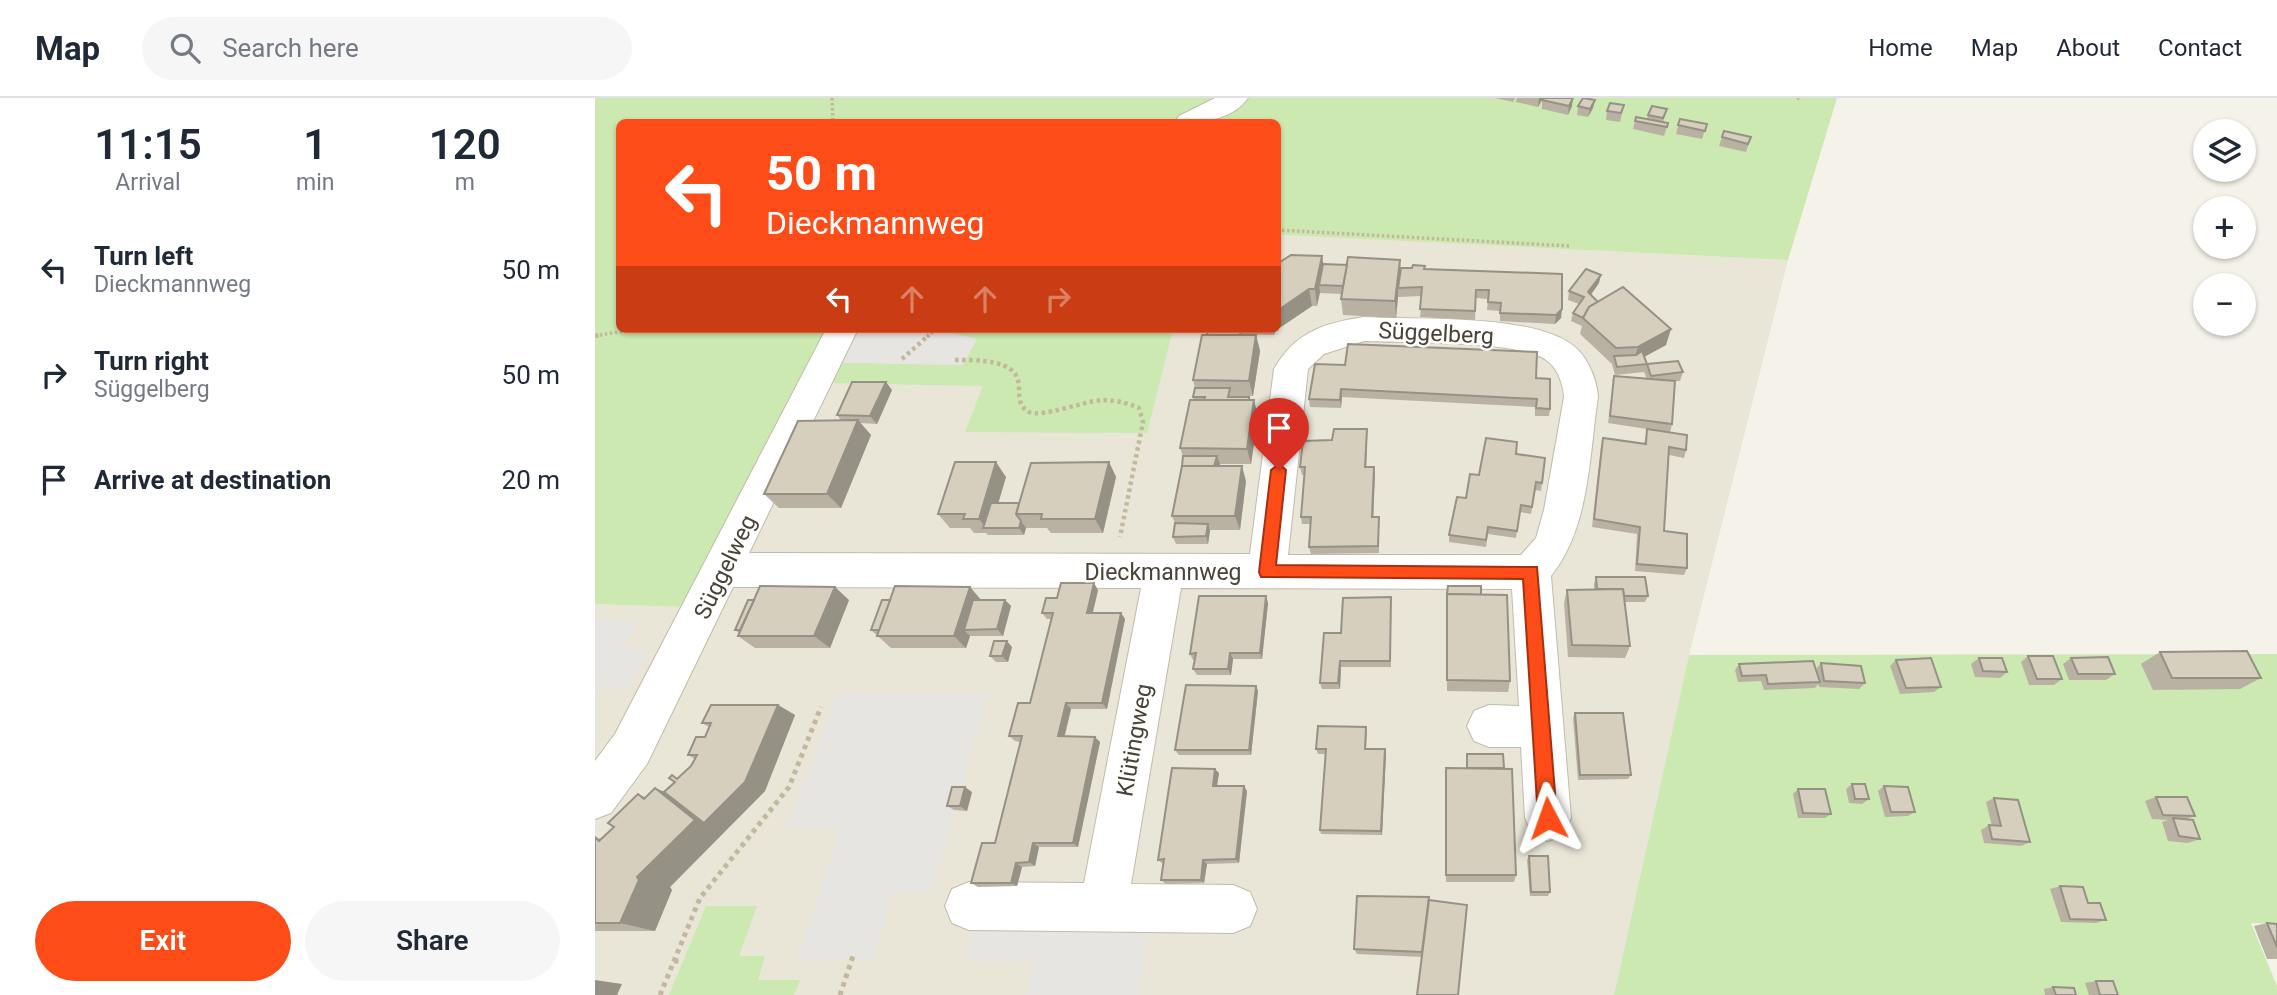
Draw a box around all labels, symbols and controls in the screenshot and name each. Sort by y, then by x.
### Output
search box [142,17,632,80]
text: Map [35,29,100,68]
icon: search [166,29,204,67]
text: Search here [222,33,359,63]
text: Home [1868,34,1933,62]
text: Map [1971,34,2018,62]
text: About [2056,34,2120,62]
text: Contact [2158,34,2242,62]
map controls [2193,119,2256,336]
button: layers [2193,119,2256,182]
text: 11:15 [94,120,202,169]
text: 1 [303,120,327,169]
text: 120 [429,120,501,169]
text: 50 m [766,145,877,202]
icon: left [651,147,742,238]
text: Arrival [115,169,181,196]
text: min [296,169,334,196]
text: m [455,169,475,196]
button: + [2193,196,2256,259]
text: Dieckmannweg [766,204,985,242]
text: Turn left [94,241,193,271]
icon: left [35,251,73,289]
text: 50 m [502,255,560,285]
text: Dieckmannweg [94,271,251,298]
button: − [2193,273,2256,336]
icon: left [820,280,858,318]
icon: ahead [893,280,931,318]
icon: ahead [966,280,1004,318]
icon: right [1039,280,1077,318]
street label: Süggelberg [1378,317,1494,350]
text: Turn right [94,346,209,376]
icon: right [35,356,73,394]
text: 50 m [502,360,560,390]
text: Süggelberg [94,376,210,403]
pin [1249,398,1309,470]
icon: arrive [1260,409,1298,447]
icon: arrive [35,461,73,499]
text: Arrive at destination [94,465,331,495]
text: 20 m [502,465,560,495]
street label: Süggelweg [689,511,762,624]
street label: Dieckmannweg [1084,559,1242,586]
street label: Klütingweg [1111,682,1158,798]
position arrow [1511,781,1585,855]
button: Exit [35,901,291,981]
button: Share [305,901,560,981]

